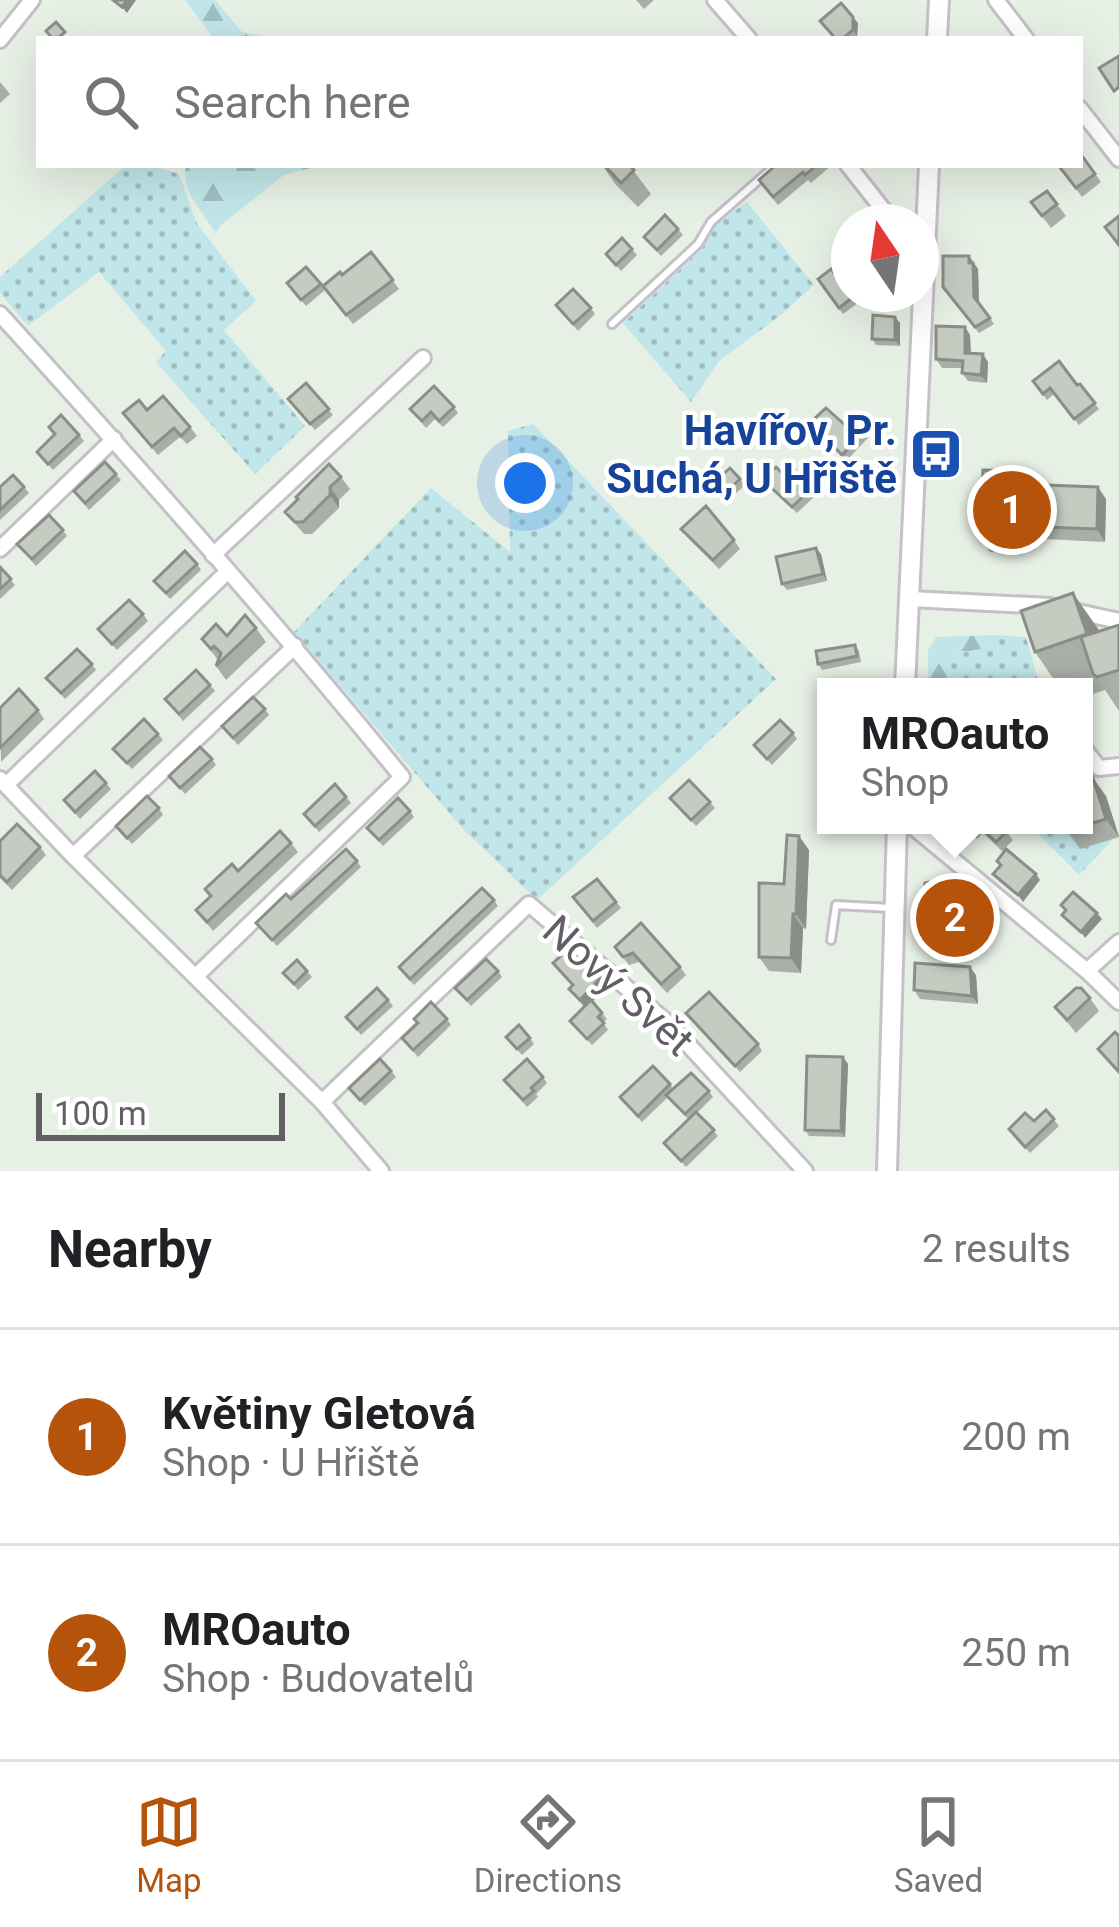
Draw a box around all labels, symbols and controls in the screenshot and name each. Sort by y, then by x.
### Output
search box [36,36,1083,168]
icon: search [78,69,144,135]
text: Search here [174,76,411,129]
north arrow [831,204,939,312]
place label: Havířov, Pr. Suchá, U Hřiště [606,406,897,503]
bus stop icon: Havířov, Pr. Suchá, U Hřiště [908,426,964,482]
your location [495,453,555,513]
pin: 1 [973,465,1051,555]
popup [817,678,1093,834]
text: MROauto [861,707,1049,760]
text: Shop [861,760,949,806]
pin: 2 [916,873,994,963]
street label: Nový Svět [533,905,704,1066]
scale bar [36,1087,285,1140]
text: 100 m [54,1094,147,1133]
text: Nearby [48,1220,212,1279]
text: 2 results [922,1226,1071,1272]
text: Květiny Gletová [162,1387,476,1440]
text: 1 [76,1414,98,1460]
text: 200 m [961,1414,1071,1460]
text: Shop · U Hřiště [162,1440,419,1486]
text: MROauto [162,1603,351,1656]
text: 2 [76,1630,98,1676]
text: 250 m [961,1630,1071,1676]
text: Shop · Budovatelů [162,1656,474,1702]
tab: Map [136,1789,202,1900]
tab: Directions [474,1789,622,1900]
tab: Saved [894,1789,983,1900]

